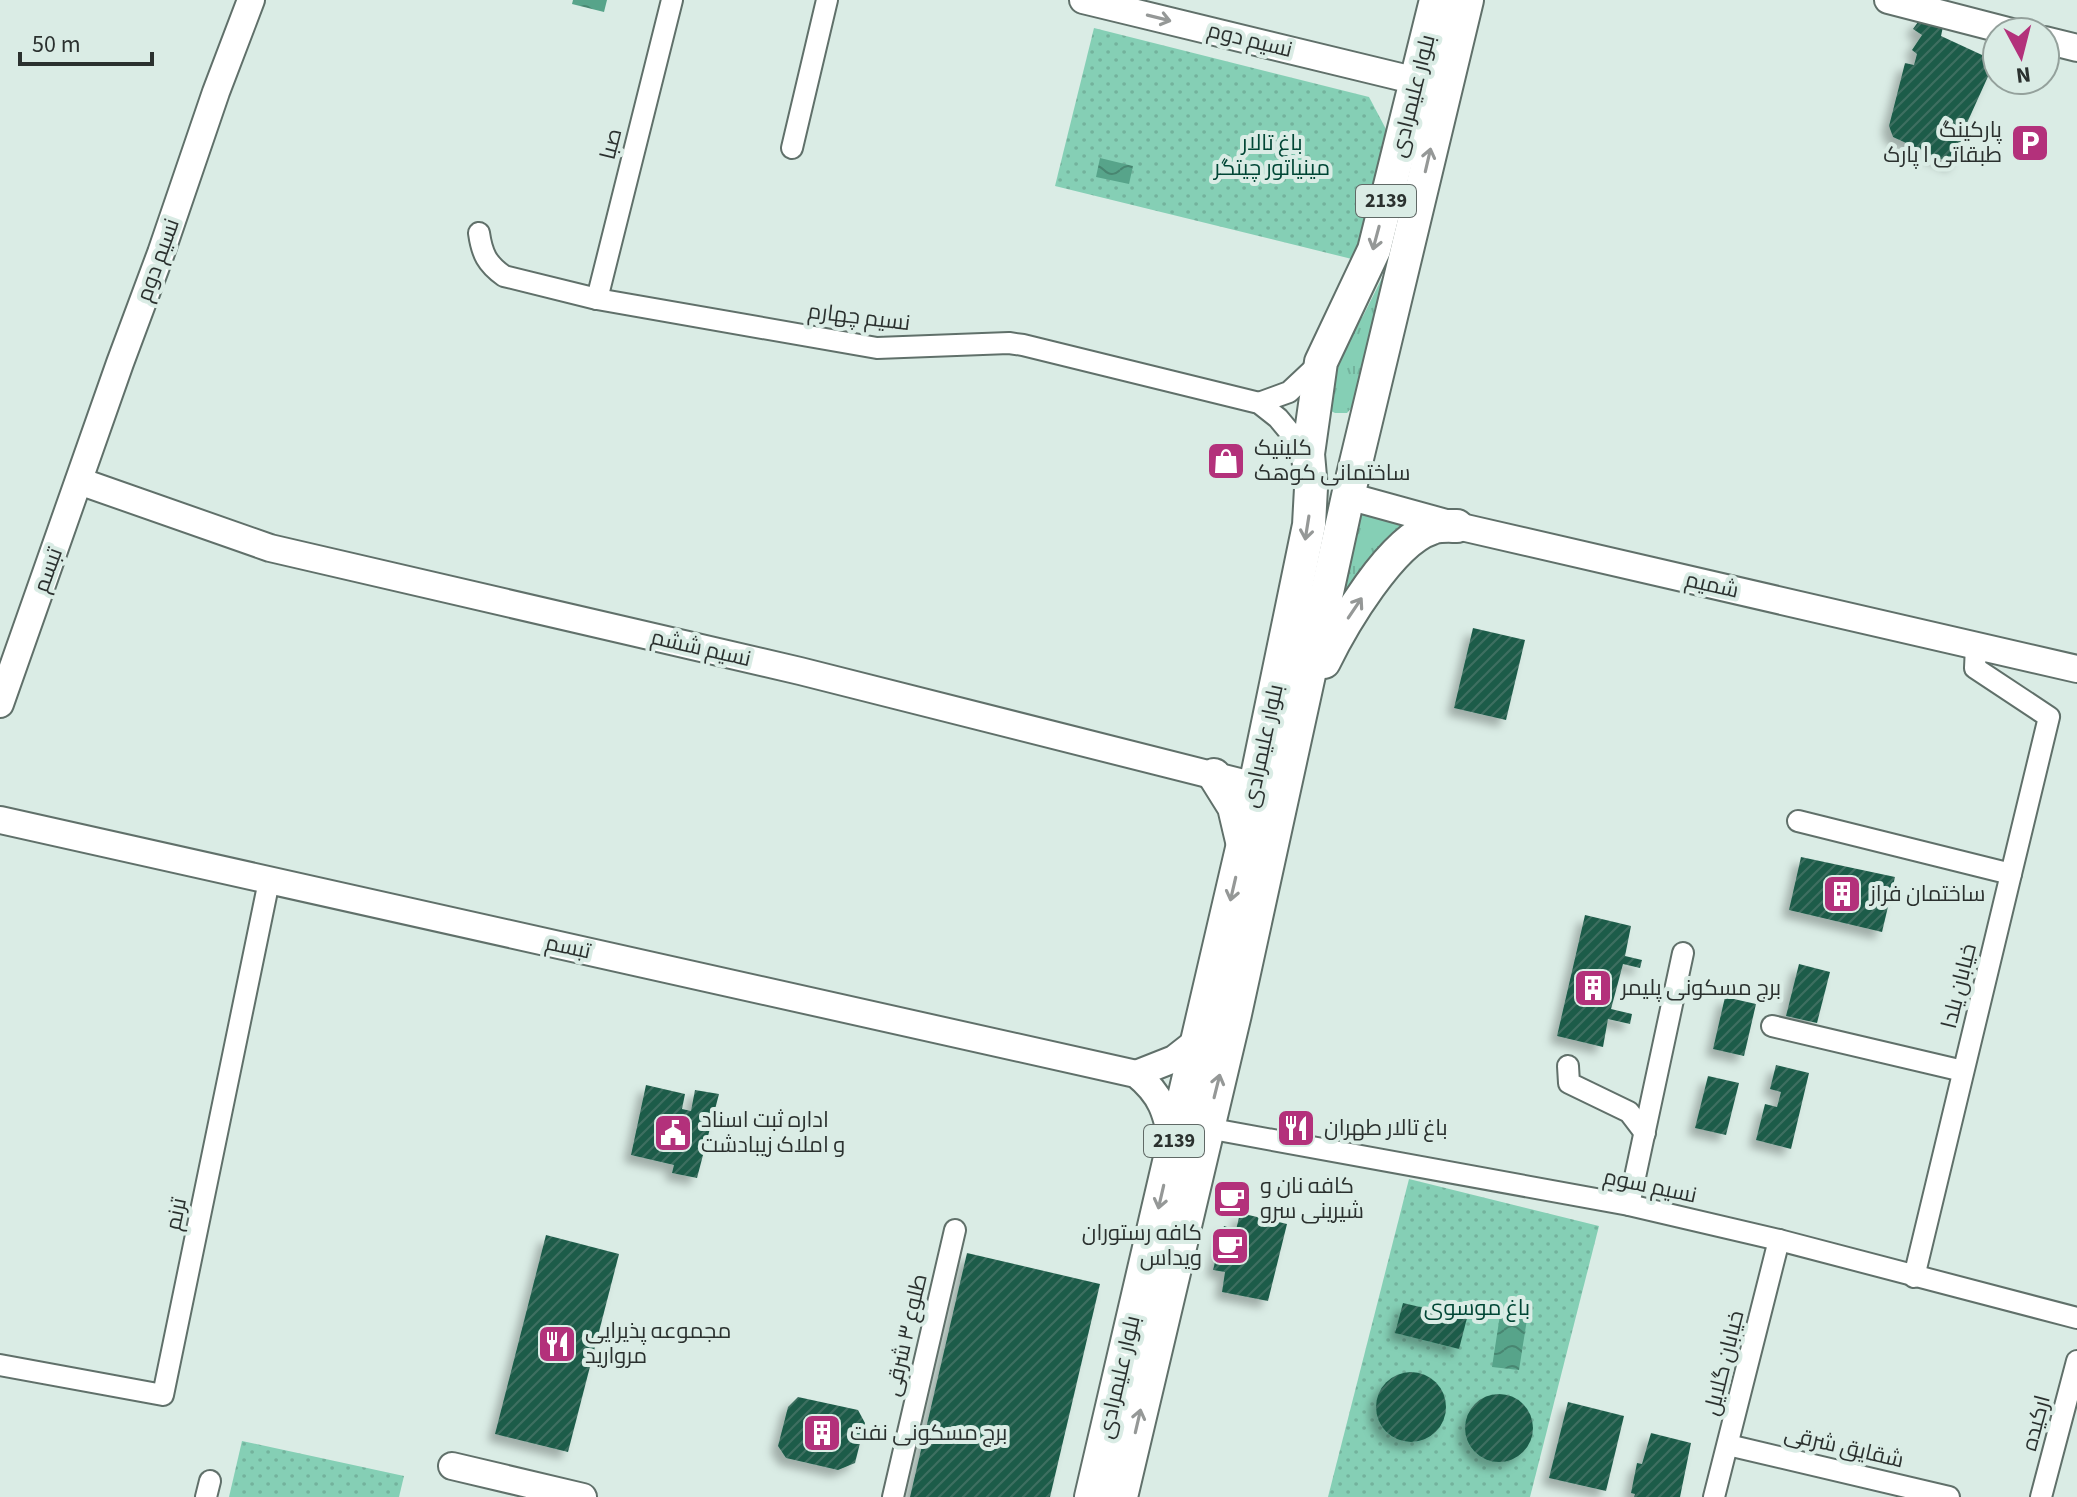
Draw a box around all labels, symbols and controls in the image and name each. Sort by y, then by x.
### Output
one-way arrow [1145,12,1171,27]
street label: نسیم دوم [1204,14,1296,66]
scale bar [20,16,152,66]
north arrow [1981,16,2061,96]
text: 50 m [32,27,81,62]
street label: بلوار علیمرادی [1382,31,1444,161]
text: N [2014,58,2033,92]
place label: پارکینگ طبقاتی ا پارک [1883,114,2002,171]
parking icon: پارکینگ طبقاتی ا پارک [2009,122,2051,164]
street label: صبا [592,125,630,163]
park label: باغ تالار مینیاتور چیتگر [1212,127,1330,184]
one-way arrow [1422,147,1437,173]
road number: 2139 [1356,185,1416,217]
street label: نسیم دوم [128,214,188,306]
one-way arrow [1368,225,1383,251]
street label: نسیم چهارم [806,295,912,339]
place label: کلینیک ساختمانی کوهک [1254,432,1410,489]
shop icon: کلینیک ساختمانی کوهک [1205,440,1247,482]
one-way arrow [1299,514,1314,540]
street label: تبسم [25,543,71,597]
street label: شمیم [1682,563,1742,607]
one-way arrow [1347,597,1363,619]
street label: نسیم ششم [648,621,754,675]
street label: بلوار علیمرادی [1234,681,1292,811]
building icon: ساختمان فراز [1821,873,1863,915]
one-way arrow [1224,876,1239,901]
place label: ساختمان فراز [1868,878,1985,910]
street label: تبسم [542,927,594,967]
street label: خیابان یلدا [1933,940,1985,1032]
building icon: برج مسکونی پلیمر [1572,967,1614,1009]
place label: برج مسکونی پلیمر [1619,972,1781,1004]
one-way arrow [1211,1074,1226,1100]
place label: اداره ثبت اسناد و املاک زیبادشت [701,1104,845,1161]
restaurant icon: باغ تالار طهران [1275,1107,1317,1149]
public building icon: اداره ثبت اسناد و املاک زیبادشت [652,1112,694,1154]
place label: باغ تالار طهران [1324,1112,1448,1144]
road number: 2139 [1144,1125,1204,1157]
street label: نسیم سوم [1600,1160,1700,1212]
place label: کافه نان و شیرینی سرو [1260,1170,1364,1227]
cafe icon: کافه نان و شیرینی سرو [1211,1178,1253,1220]
one-way arrow [1153,1183,1168,1209]
street label: ترنم [157,1194,195,1233]
place label: کافه رستوران ویداس [1082,1217,1202,1274]
cafe icon: کافه رستوران ویداس [1209,1225,1251,1267]
street label: طلوع ۳ شرقی [876,1271,936,1399]
park label: باغ موسوی [1424,1292,1530,1324]
street label: خیابان گلایل [1695,1307,1753,1419]
street label: بلوار علیمرادی [1089,1312,1149,1442]
place label: مجموعه پذیرایی مروارید [585,1315,731,1372]
restaurant icon: مجموعه پذیرایی مروارید [536,1323,578,1365]
street label: ارکیده [2013,1392,2059,1454]
one-way arrow [1131,1409,1146,1434]
building icon: برج مسکونی نفت [801,1412,843,1454]
place label: برج مسکونی نفت [850,1417,1008,1449]
street label: شقایق شرقی [1781,1418,1907,1476]

